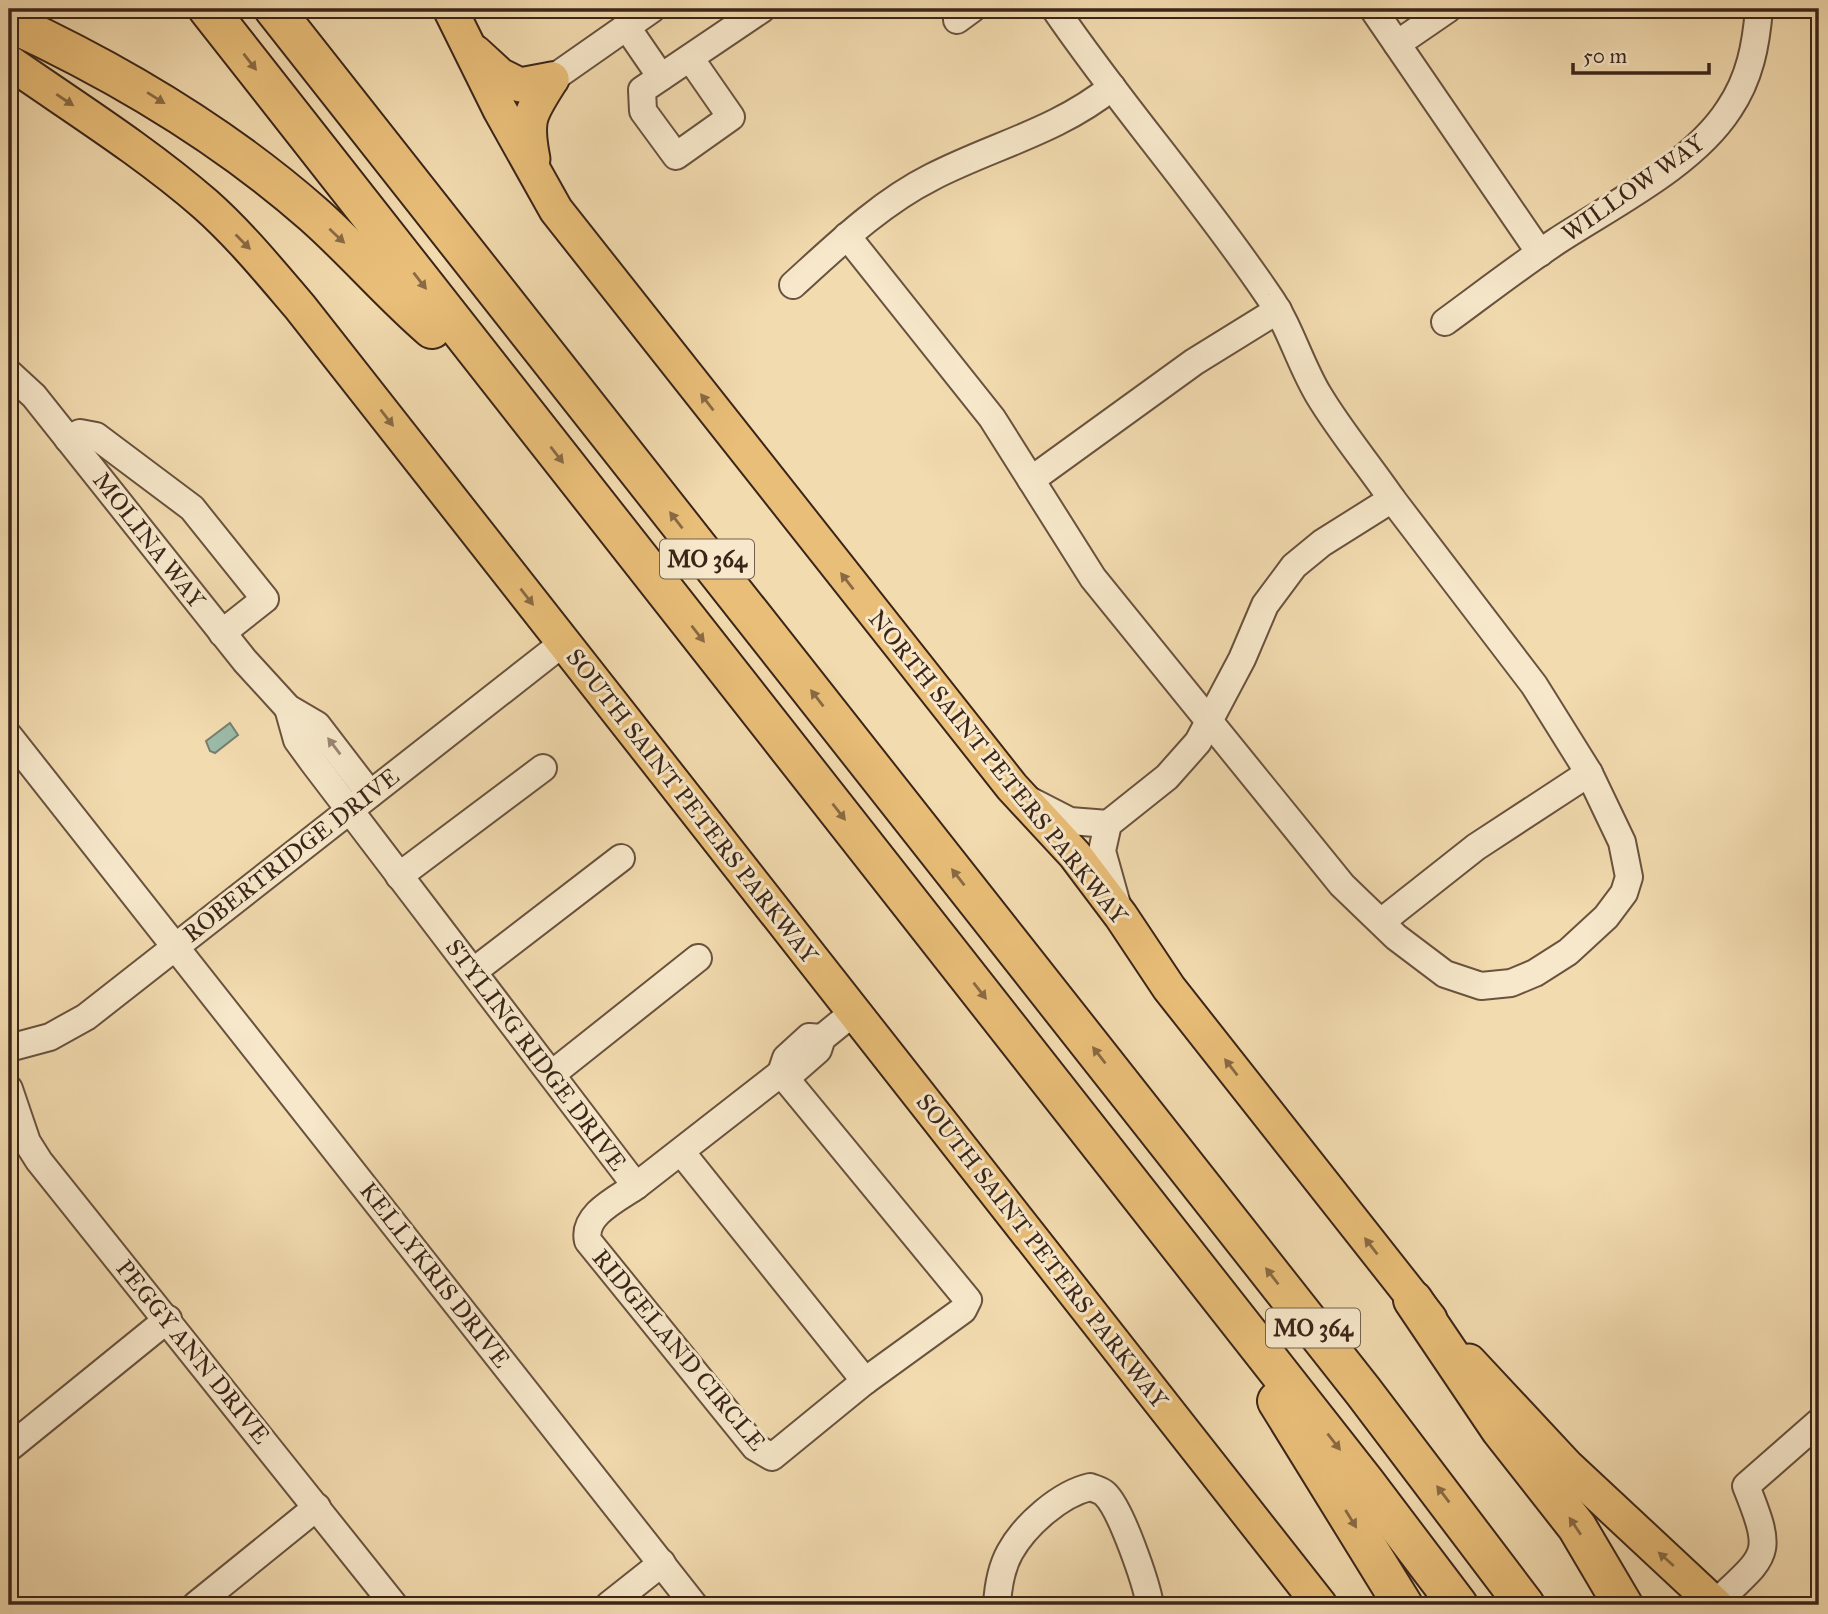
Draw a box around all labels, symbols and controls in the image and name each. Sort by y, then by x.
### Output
scale bar [1573,32,1709,76]
text: 50 m [1583,43,1628,69]
one-way arrow [243,53,258,71]
one-way arrow [147,92,166,105]
one-way arrow [56,94,75,107]
street label: WILLOW WAY [1556,127,1711,248]
one-way arrow [328,228,345,244]
one-way arrow [234,233,250,250]
one-way arrow [412,272,427,289]
one-way arrow [699,394,714,412]
one-way arrow [379,409,393,427]
one-way arrow [550,446,564,464]
street label: MOLINA WAY [87,466,212,615]
one-way arrow [669,511,684,529]
road number: MO 364 [660,540,754,579]
one-way arrow [841,572,855,590]
one-way arrow [520,588,534,606]
street label: NORTH SAINT PETERS PARKWAY [862,604,1134,931]
one-way arrow [690,625,705,642]
street label: SOUTH SAINT PETERS PARKWAY [560,643,825,970]
one-way arrow [810,690,825,708]
one-way arrow [327,737,341,755]
street label: ROBERTRIDGE DRIVE [177,761,405,949]
one-way arrow [831,804,846,821]
one-way arrow [951,868,966,886]
street label: STYLING RIDGE DRIVE [439,933,633,1177]
one-way arrow [972,982,986,1000]
one-way arrow [1092,1047,1107,1065]
one-way arrow [1223,1058,1238,1076]
street label: SOUTH SAINT PETERS PARKWAY [910,1088,1175,1415]
street label: KELLYKRIS DRIVE [353,1176,517,1374]
one-way arrow [1364,1237,1378,1255]
street label: RIDGELAND CIRCLE [586,1243,772,1457]
street label: PEGGY ANN DRIVE [110,1254,276,1450]
one-way arrow [1266,1267,1280,1285]
road number: MO 364 [1266,1308,1360,1348]
one-way arrow [1326,1433,1341,1451]
one-way arrow [1436,1485,1450,1503]
one-way arrow [1345,1510,1358,1529]
one-way arrow [1569,1516,1582,1536]
one-way arrow [1658,1552,1675,1568]

